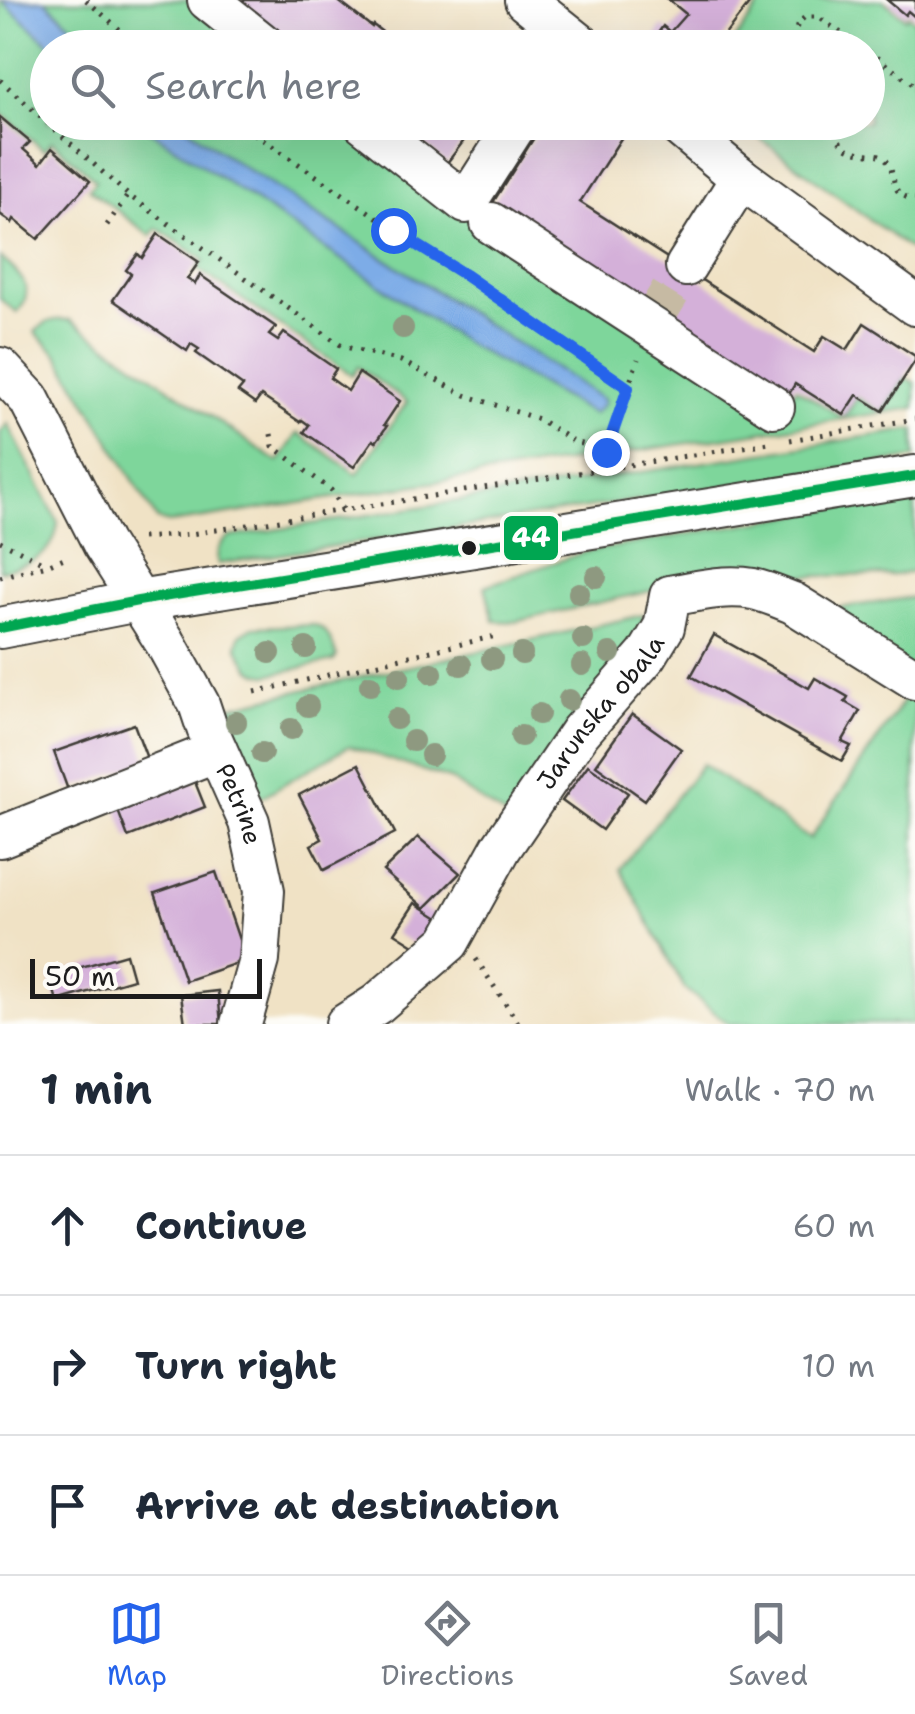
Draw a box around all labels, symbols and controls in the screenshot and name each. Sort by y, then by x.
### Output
search box [30,30,885,140]
icon: search [65,58,120,113]
text: Search here [145,60,362,111]
route start [371,208,417,254]
route end [584,430,630,476]
line badge: 44 [502,514,560,562]
text: 44 [511,518,551,556]
unlabelled marker [459,538,479,558]
street label: Jarunska obala [529,628,672,796]
street label: Petrine [208,758,270,847]
scale bar [30,954,262,998]
text: 50 m [45,957,115,995]
text: 1 min [40,1061,152,1117]
text: Walk · 70 m [684,1068,875,1111]
icon: ahead [40,1198,95,1253]
text: Continue [135,1200,307,1251]
text: 60 m [793,1204,875,1247]
icon: right [40,1338,95,1393]
text: Turn right [135,1340,337,1391]
text: 10 m [802,1344,875,1387]
icon: arrive [40,1478,95,1533]
text: Arrive at destination [135,1480,559,1531]
tab: Map [107,1596,167,1694]
tab: Directions [381,1596,514,1694]
tab: Saved [728,1596,808,1694]

